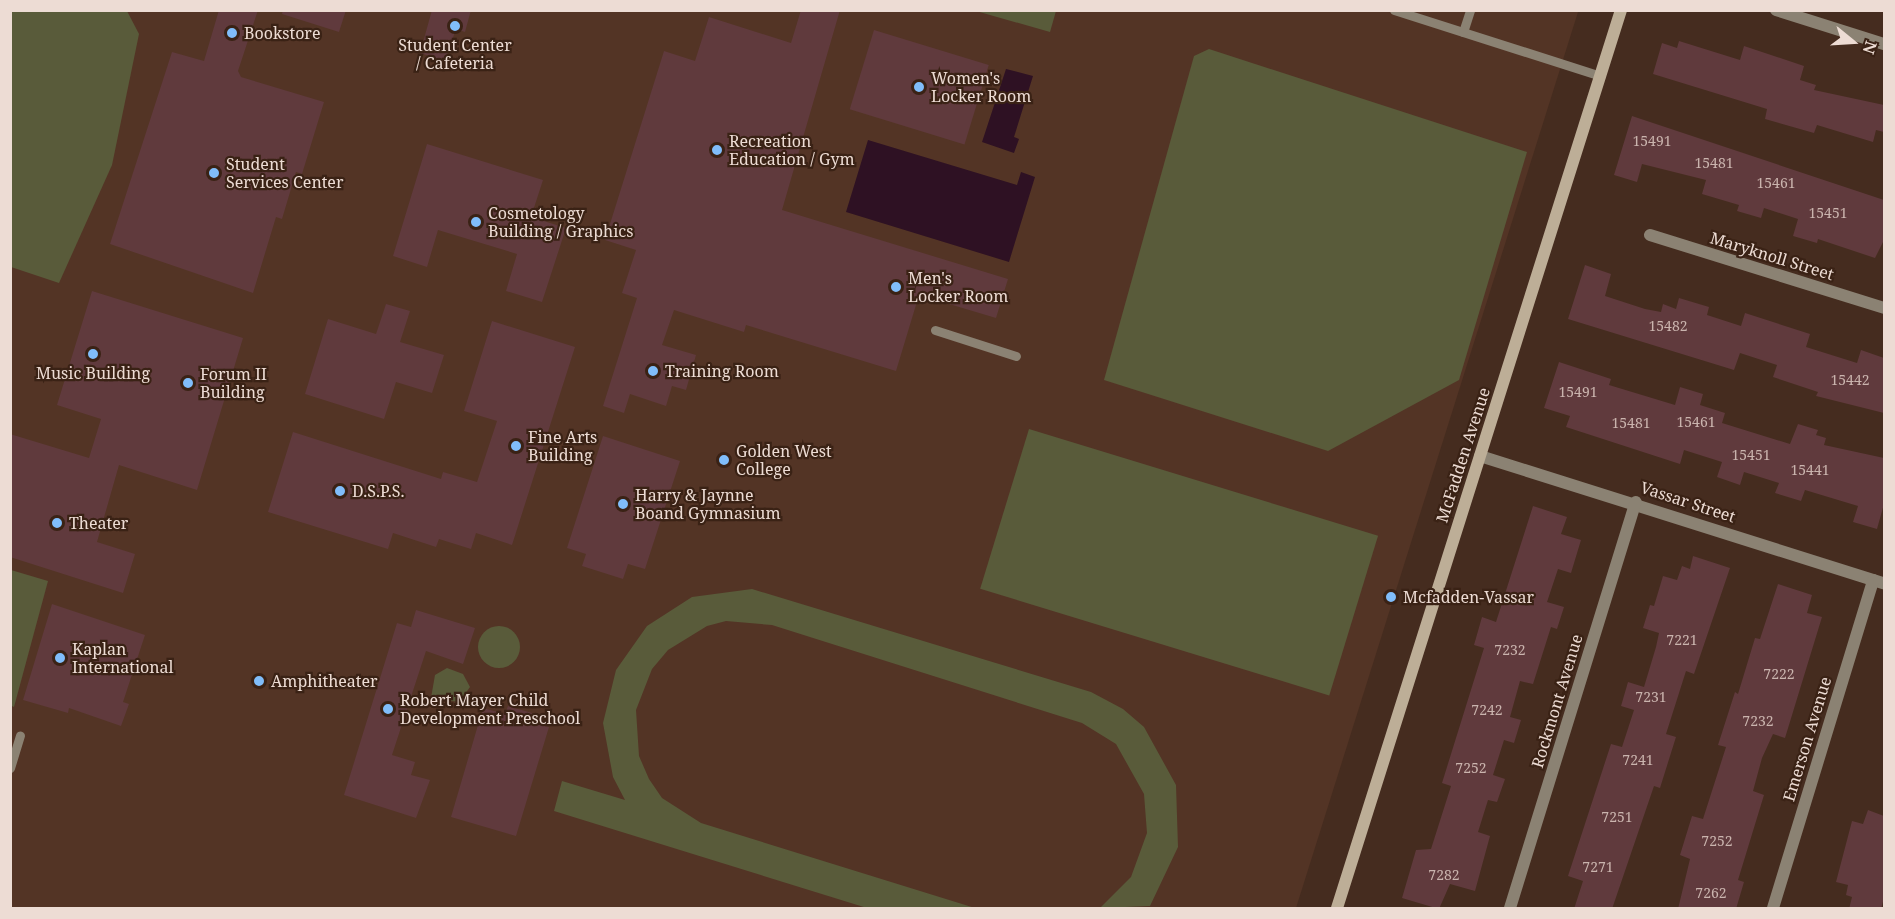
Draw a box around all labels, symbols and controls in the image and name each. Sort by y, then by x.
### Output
north arrow [1823,12,1883,72]
marker: Student Center / Cafeteria [448,19,462,33]
place label: Bookstore [244,23,320,43]
marker: Bookstore [225,26,239,40]
place label: Student Center / Cafeteria [398,35,512,73]
text: N [1858,38,1883,57]
place label: Women's Locker Room [931,68,1031,106]
marker: Women's Locker Room [912,80,926,94]
place label: Recreation Education / Gym [729,131,855,169]
house number: 15491 [1632,133,1672,149]
marker: Recreation Education / Gym [710,143,724,157]
place label: Student Services Center [226,154,343,192]
house number: 15481 [1694,155,1734,171]
marker: Student Services Center [207,166,221,180]
house number: 15461 [1756,175,1796,191]
place label: Cosmetology Building / Graphics [488,203,633,241]
house number: 15451 [1808,205,1848,221]
marker: Cosmetology Building / Graphics [469,215,483,229]
street label: Maryknoll Street [1708,228,1836,284]
place label: Men's Locker Room [908,268,1008,306]
marker: Men's Locker Room [889,280,903,294]
house number: 15482 [1648,318,1688,334]
marker: Music Building [86,347,100,361]
place label: Training Room [665,361,779,381]
place label: Music Building [36,363,150,383]
place label: Forum II Building [200,364,267,402]
marker: Training Room [646,364,660,378]
house number: 15442 [1830,372,1870,388]
marker: Forum II Building [181,376,195,390]
house number: 15491 [1558,384,1598,400]
street label: McFadden Avenue [1432,385,1494,525]
house number: 15461 [1676,414,1716,430]
house number: 15481 [1611,415,1651,431]
place label: Fine Arts Building [528,427,597,465]
marker: Fine Arts Building [509,439,523,453]
place label: Golden West College [736,441,832,479]
house number: 15451 [1731,447,1771,463]
marker: Golden West College [717,453,731,467]
house number: 15441 [1790,462,1830,478]
street label: Vassar Street [1638,478,1738,526]
place label: D.S.P.S. [352,481,404,501]
marker: D.S.P.S. [333,484,347,498]
place label: Harry & Jaynne Boand Gymnasium [635,485,781,523]
marker: Harry & Jaynne Boand Gymnasium [616,497,630,511]
place label: Theater [69,513,128,533]
marker: Theater [50,516,64,530]
place label: Mcfadden-Vassar [1403,587,1534,607]
marker: Mcfadden-Vassar [1384,590,1398,604]
street label: Rockmont Avenue [1528,632,1586,770]
house number: 7221 [1666,632,1698,648]
place label: Kaplan International [72,639,174,677]
house number: 7232 [1494,642,1526,658]
marker: Kaplan International [53,651,67,665]
house number: 7222 [1763,666,1795,682]
place label: Amphitheater [271,671,378,691]
marker: Amphitheater [252,674,266,688]
street label: Emerson Avenue [1779,674,1835,804]
house number: 7231 [1635,689,1667,705]
place label: Robert Mayer Child Development Preschool [400,690,580,728]
marker: Robert Mayer Child Development Preschool [381,702,395,716]
house number: 7242 [1471,702,1503,718]
house number: 7232 [1742,713,1774,729]
house number: 7241 [1622,752,1654,768]
house number: 7252 [1455,760,1487,776]
house number: 7251 [1601,809,1633,825]
house number: 7252 [1701,833,1733,849]
house number: 7271 [1582,859,1614,875]
house number: 7282 [1428,867,1460,883]
house number: 7262 [1695,885,1727,901]

